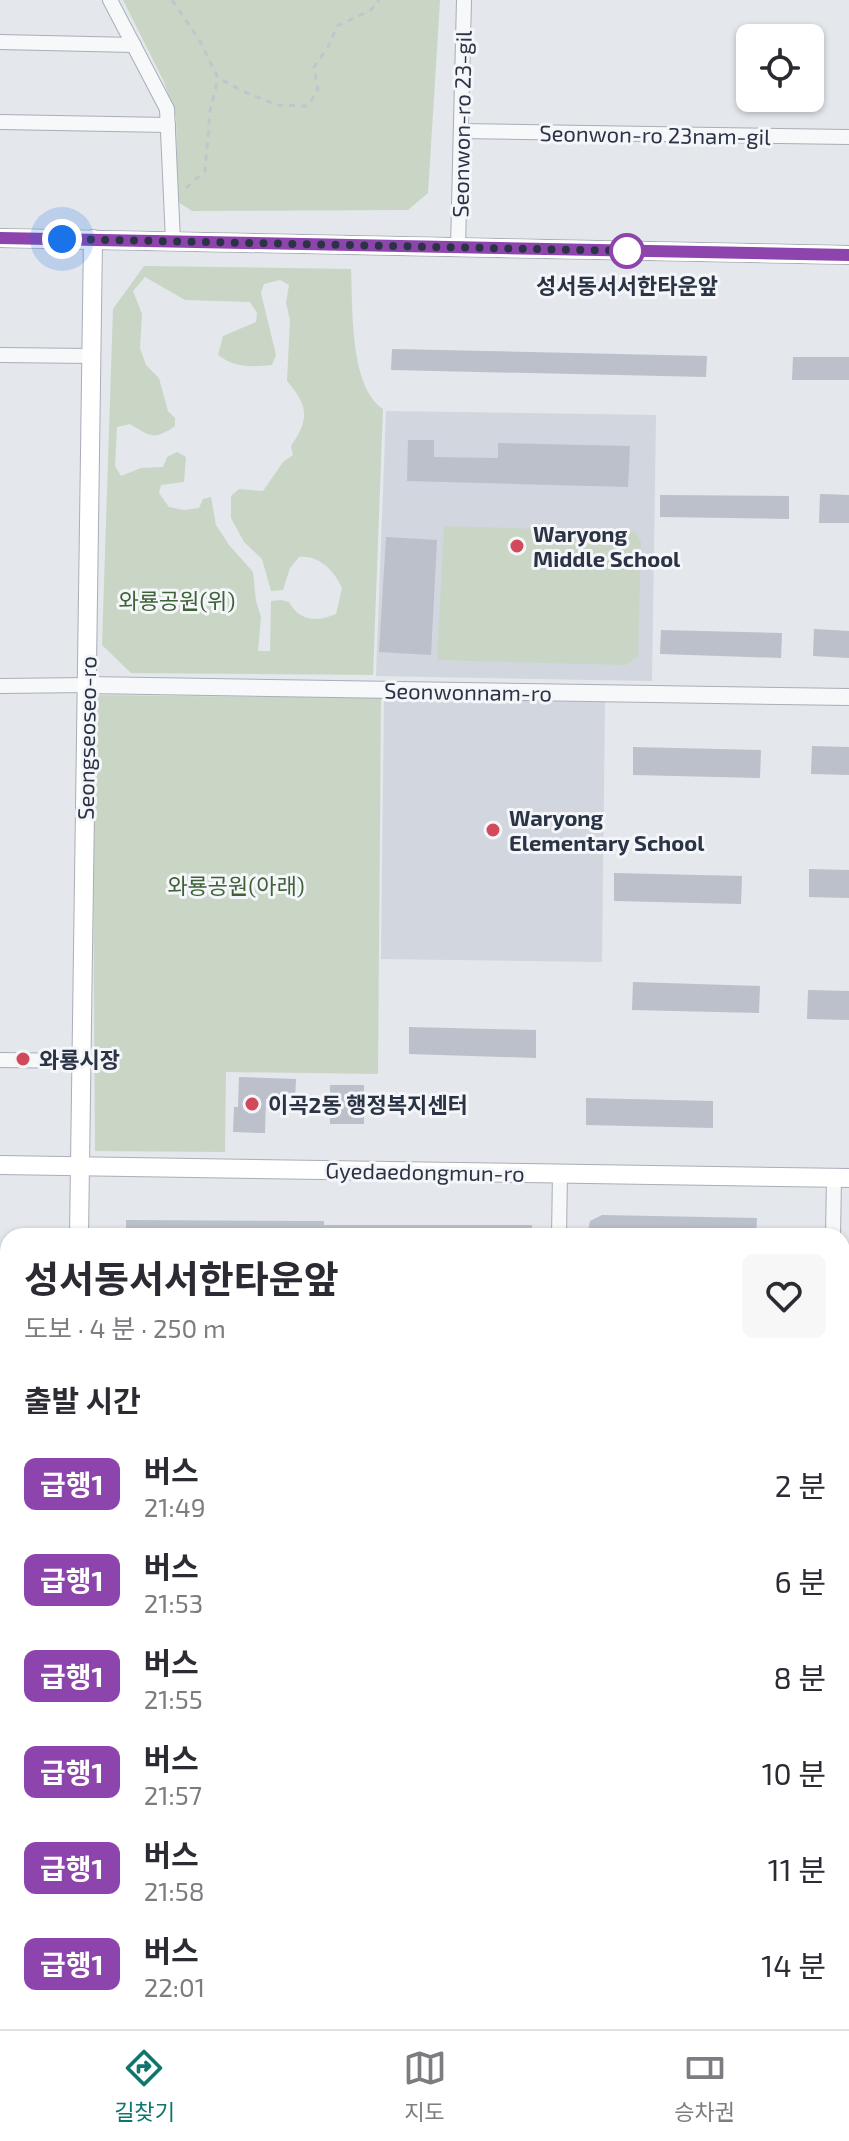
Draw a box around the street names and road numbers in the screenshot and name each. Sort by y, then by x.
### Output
street label: Seonwon-ro 23-gil [446,30,476,218]
street label: Seonwon-ro 23nam-gil [539,119,771,149]
street label: Seongseoseo-ro [72,656,100,820]
street label: Seonwonnam-ro [384,677,552,705]
street label: Gyedaedongmun-ro [325,1156,525,1186]

